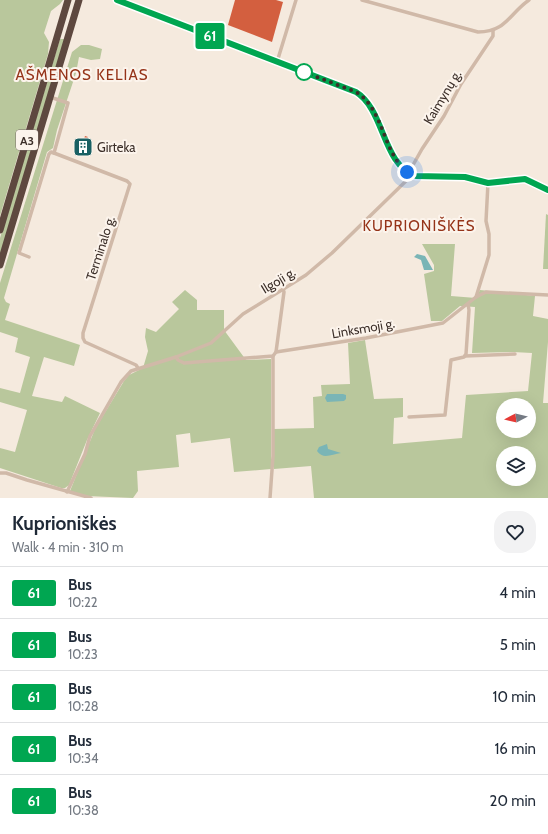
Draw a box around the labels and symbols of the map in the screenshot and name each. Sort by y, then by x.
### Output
line badge: 61 [192,23,228,49]
unlabelled marker [295,63,313,81]
district label: AŠMENOS KELIAS [16,65,148,84]
street label: Kaimynų g. [420,67,465,127]
road number: A3 [16,130,38,150]
building icon: Girteka [72,136,94,158]
place label: Girteka [97,139,136,155]
your location [397,162,417,182]
street label: Terminalo g. [82,214,118,282]
district label: KUPRIONIŠKĖS [362,216,476,235]
street label: Ilgoji g. [258,263,299,297]
street label: Linksmoji g. [330,315,396,342]
north arrow [496,398,536,438]

